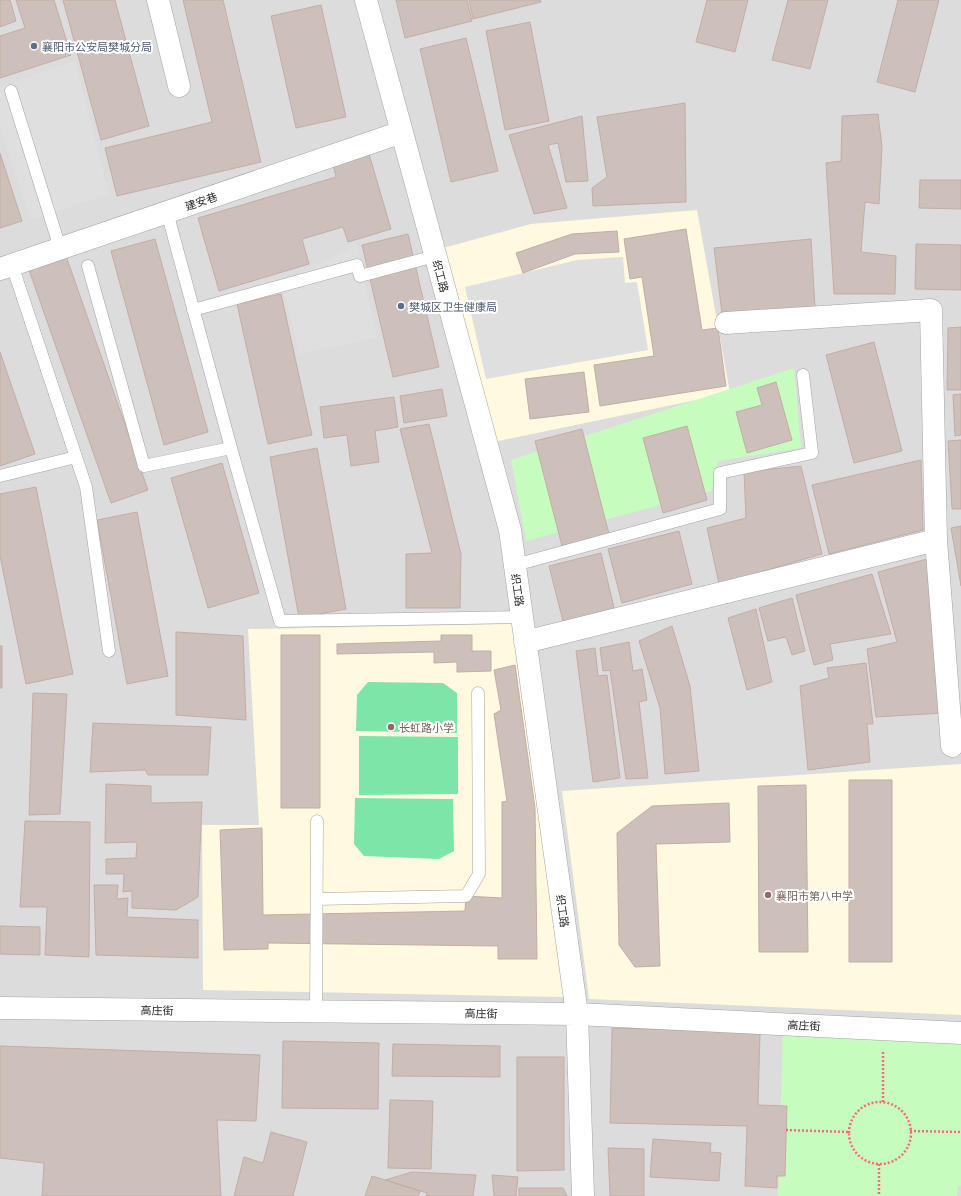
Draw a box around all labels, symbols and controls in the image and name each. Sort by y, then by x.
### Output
place label: 襄阳市公安局樊城分局 [42,40,152,53]
marker: 襄阳市公安局樊城分局 [29,41,39,51]
street label: 建安巷 [183,189,219,213]
street label: 织工路 [430,258,452,294]
place label: 樊城区卫生健康局 [409,300,497,313]
marker: 樊城区卫生健康局 [396,301,406,311]
street label: 织工路 [509,573,527,607]
place label: 长虹路小学 [399,721,454,734]
marker: 长虹路小学 [386,722,396,732]
place label: 襄阳市第八中学 [776,889,853,902]
marker: 襄阳市第八中学 [763,890,773,900]
street label: 织工路 [554,894,572,928]
street label: 高庄街 [140,1003,174,1017]
street label: 高庄街 [464,1006,498,1020]
street label: 高庄街 [787,1018,821,1032]

